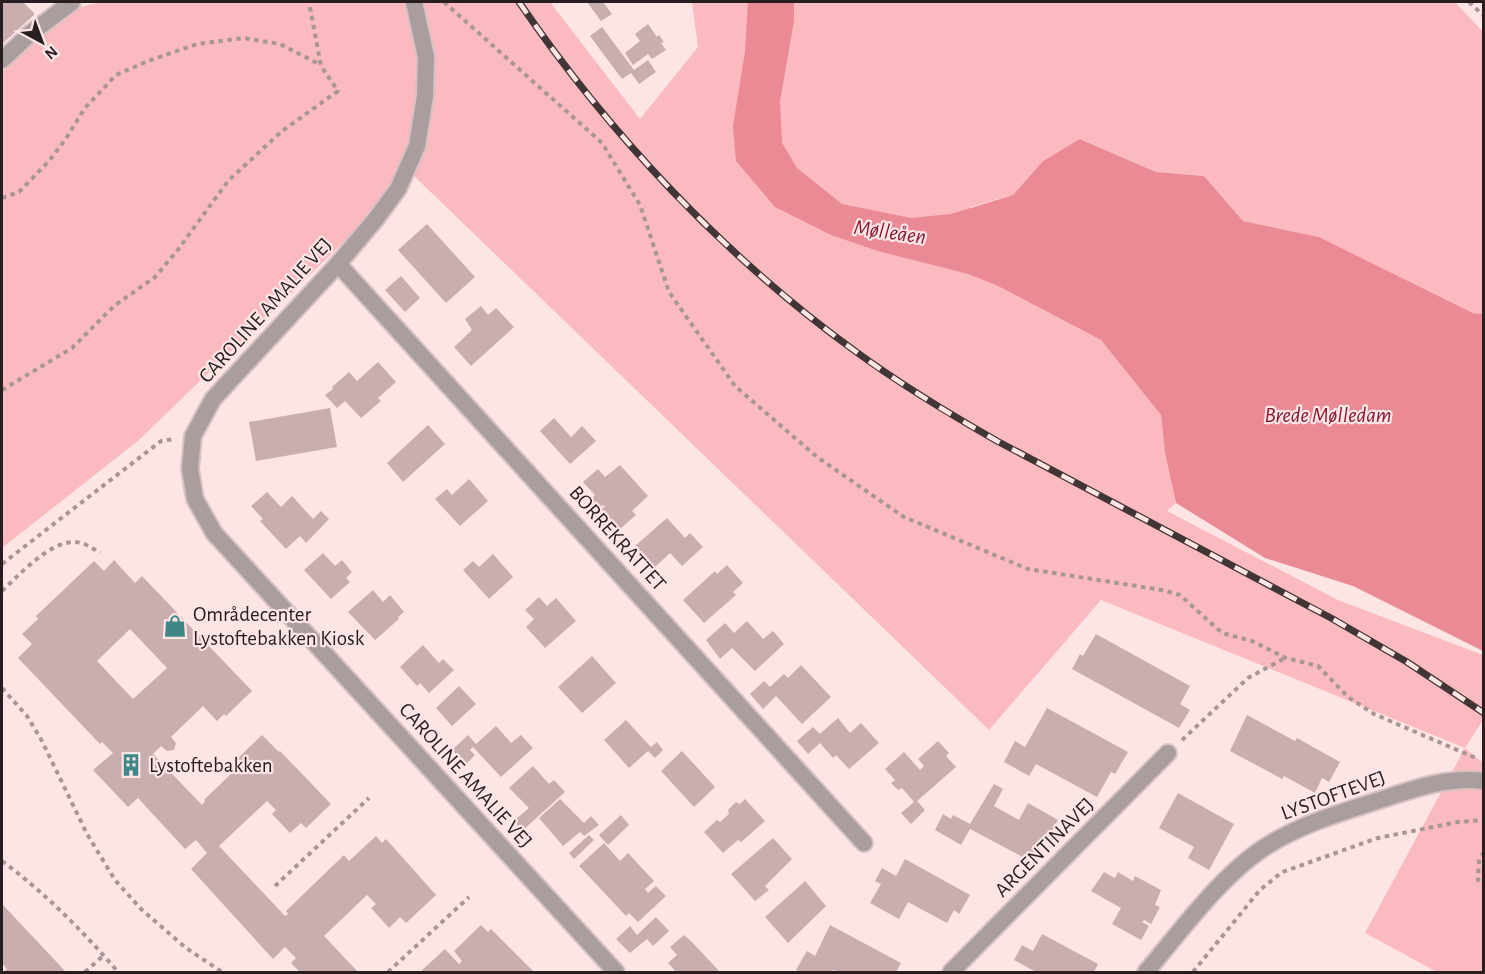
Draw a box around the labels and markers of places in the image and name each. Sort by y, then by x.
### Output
place label: Områdecenter Lystoftebakken Kiosk [193,604,365,649]
shop icon: Områdecenter Lystoftebakken Kiosk [162,613,188,639]
building icon: Lystoftebakken [118,752,144,778]
place label: Lystoftebakken [149,755,273,776]

